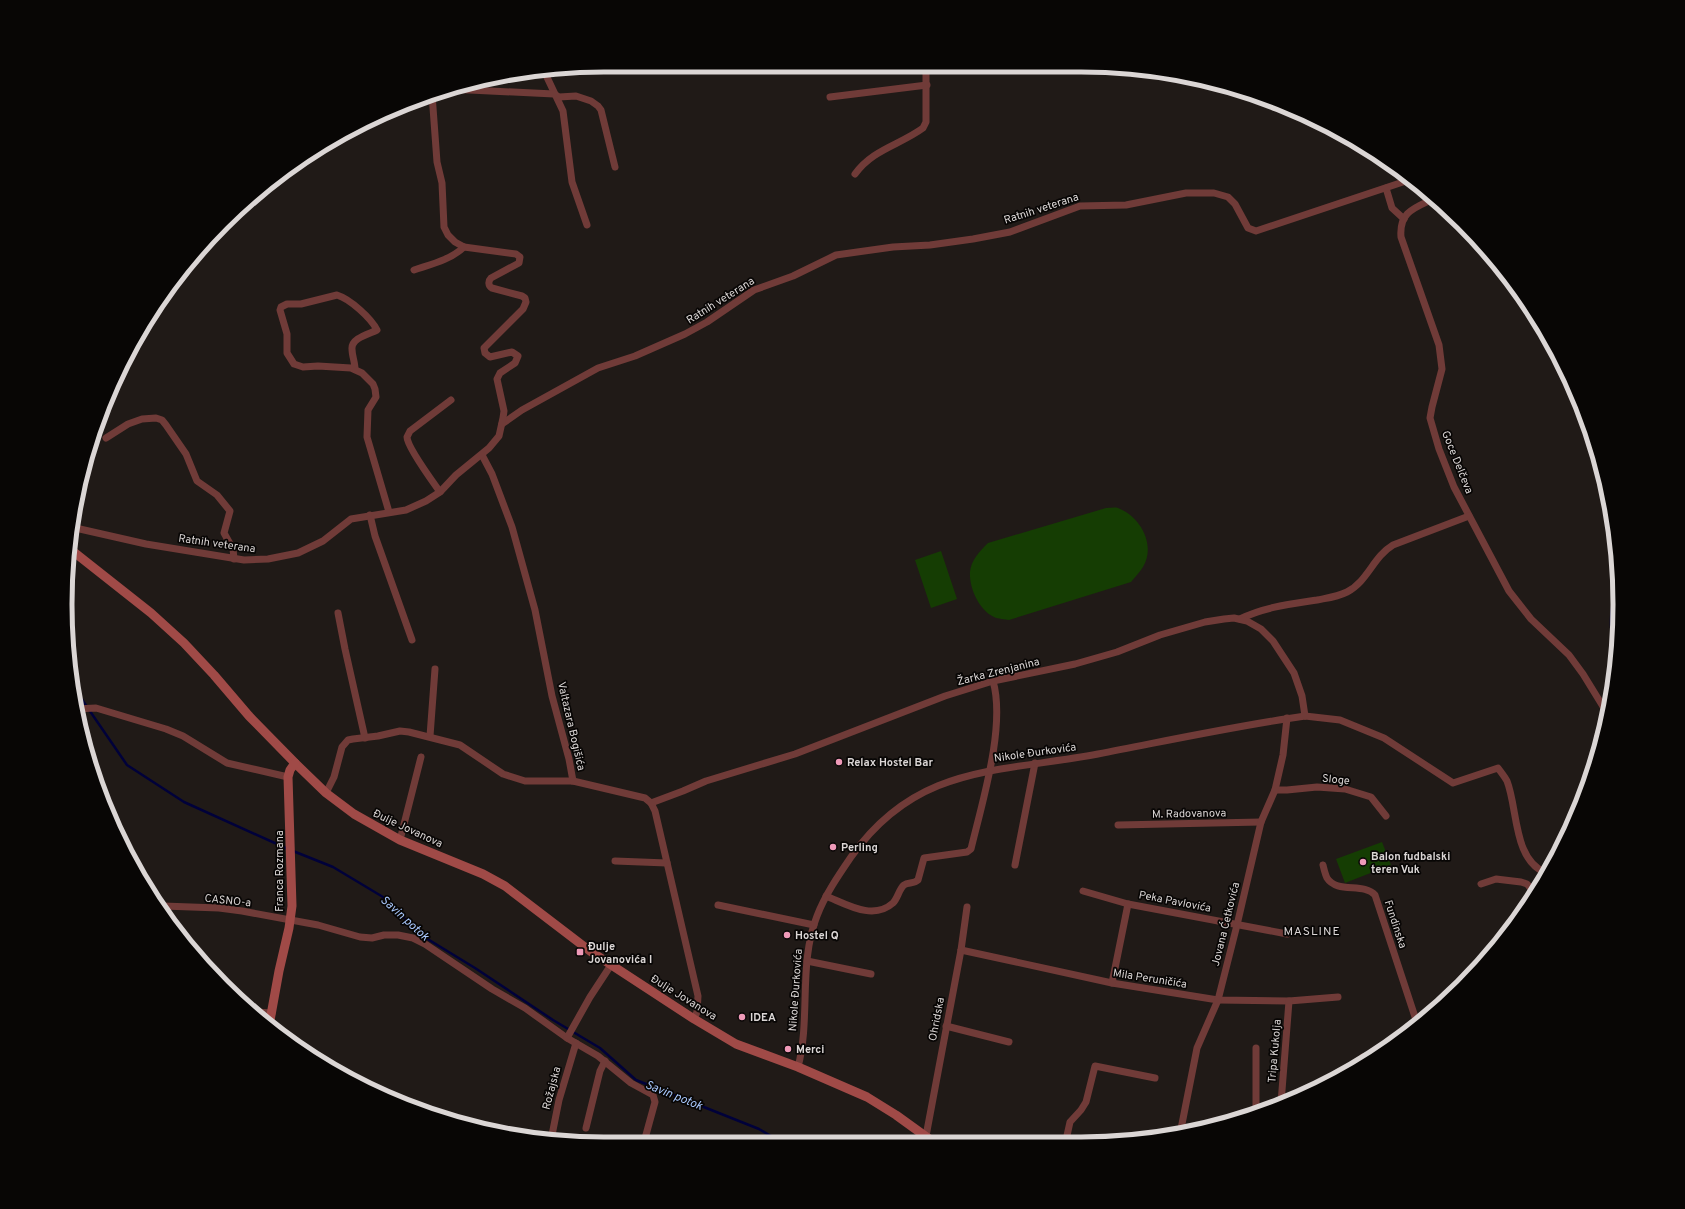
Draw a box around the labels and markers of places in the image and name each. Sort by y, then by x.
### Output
place label: Relax Hostel Bar [847,756,933,770]
marker: Relax Hostel Bar [834,757,844,767]
place label: Perling [841,841,878,855]
marker: Perling [828,842,838,852]
place label: Balon fudbalski teren Vuk [1371,850,1450,877]
marker: Balon fudbalski teren Vuk [1358,857,1368,867]
place label: Hostel Q [795,929,839,943]
marker: Hostel Q [782,930,792,940]
place label: Đulje Jovanovića I [588,940,652,967]
marker: Đulje Jovanovića I [575,947,585,957]
place label: IDEA [750,1011,776,1025]
marker: IDEA [737,1012,747,1022]
place label: Merci [796,1043,824,1057]
marker: Merci [783,1044,793,1054]

